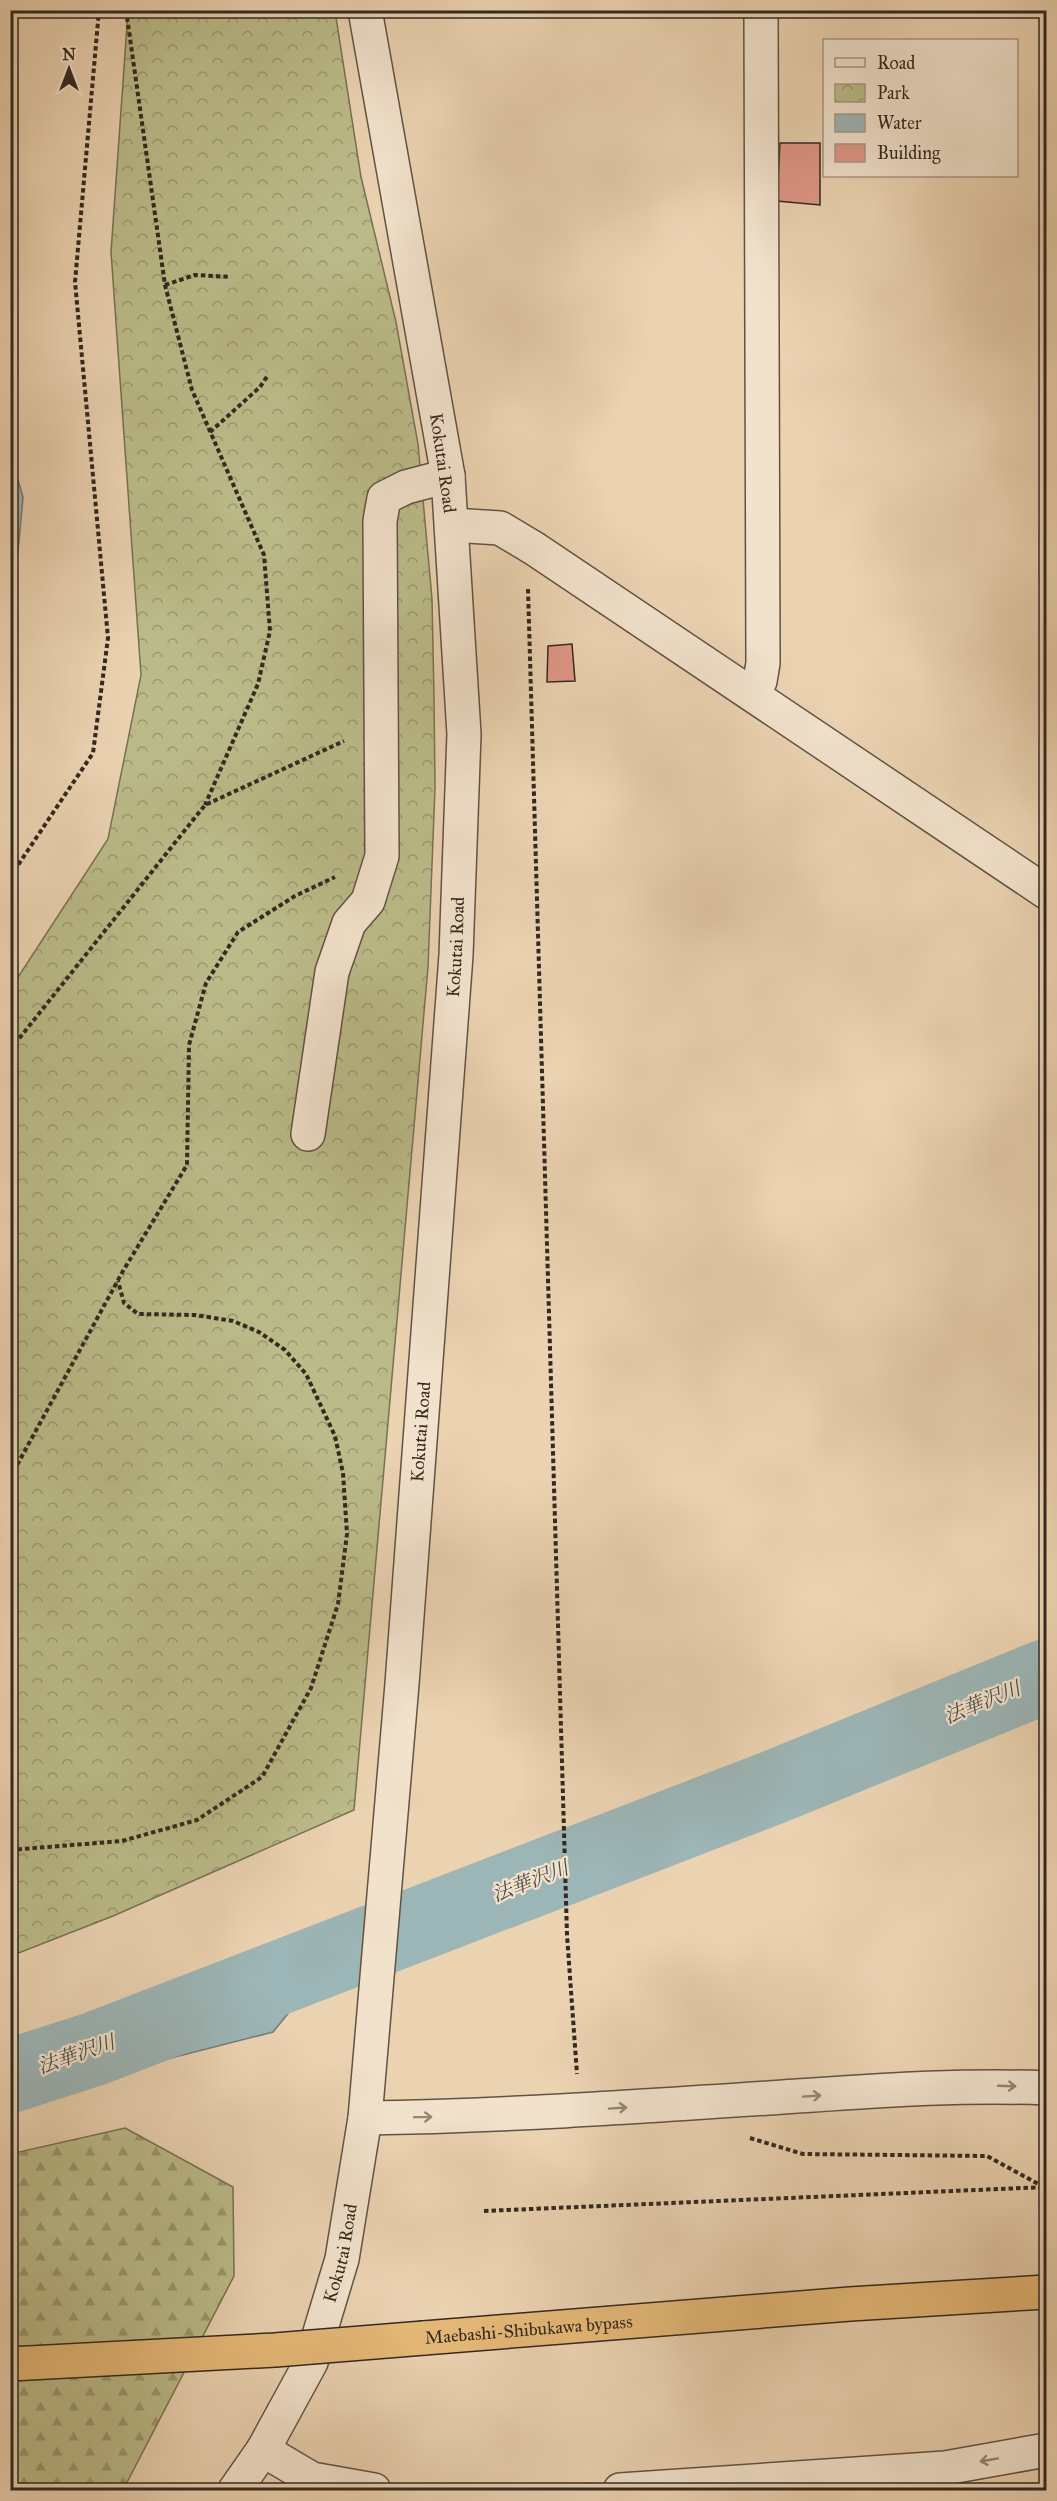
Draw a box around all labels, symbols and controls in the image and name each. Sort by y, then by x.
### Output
north arrow [39,39,99,99]
legend [823,39,1018,177]
text: N [62,45,76,64]
text: Road [877,52,915,74]
text: Park [877,82,910,104]
text: Water [877,112,922,134]
text: Building [877,142,941,165]
street label: Kokutai Road [425,412,461,514]
street label: Kokutai Road [442,896,469,998]
street label: Kokutai Road [406,1381,435,1483]
water label: 法華沢川 [940,1675,1025,1728]
water label: 法華沢川 [488,1855,574,1907]
water label: 法華沢川 [34,2029,120,2078]
one-way arrow [996,2081,1016,2092]
one-way arrow [802,2090,822,2101]
one-way arrow [607,2103,627,2114]
one-way arrow [413,2112,433,2123]
street label: Kokutai Road [318,2202,362,2305]
street label: Maebashi-Shibukawa bypass [424,2310,633,2349]
one-way arrow [979,2455,999,2466]

